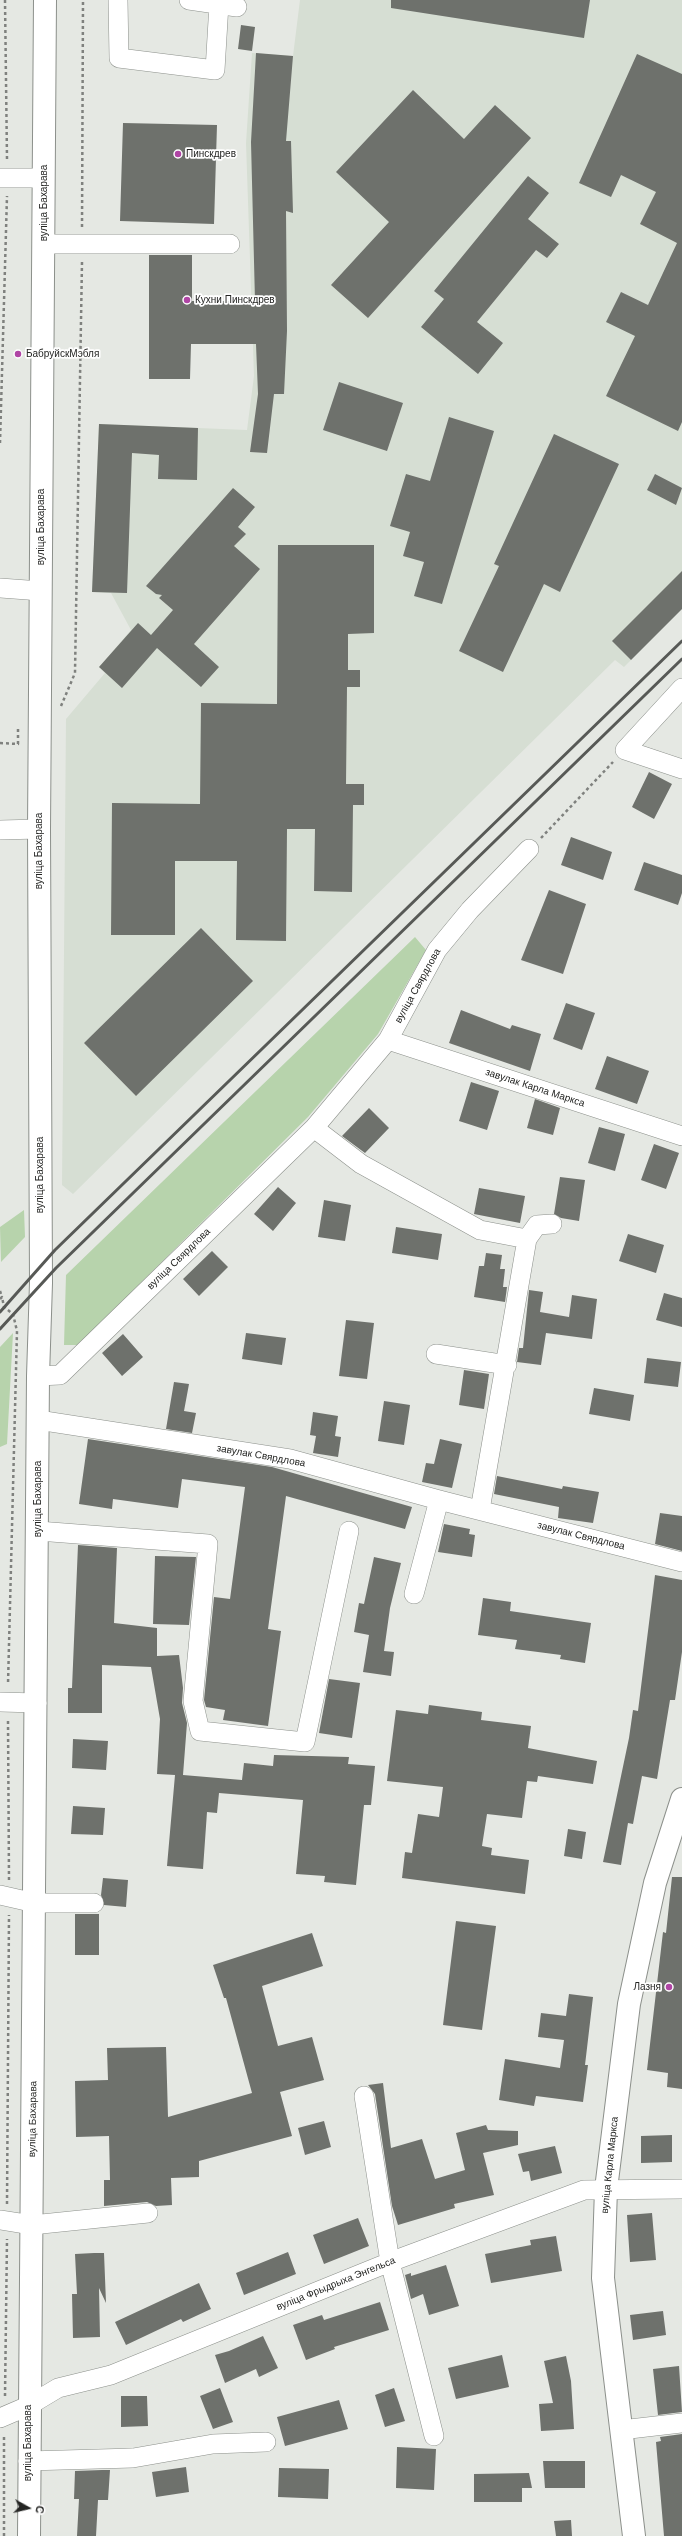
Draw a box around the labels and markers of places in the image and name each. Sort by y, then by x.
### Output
place label: Пинскдрев [186,148,236,160]
marker: Пинскдрев [173,149,183,159]
place label: Кухни Пинскдрев [195,294,275,306]
marker: Кухни Пинскдрев [182,295,192,305]
place label: БабруйскМэбля [26,348,99,360]
marker: БабруйскМэбля [13,349,23,359]
place label: Лазня [633,1981,661,1993]
marker: Лазня [664,1982,674,1992]

